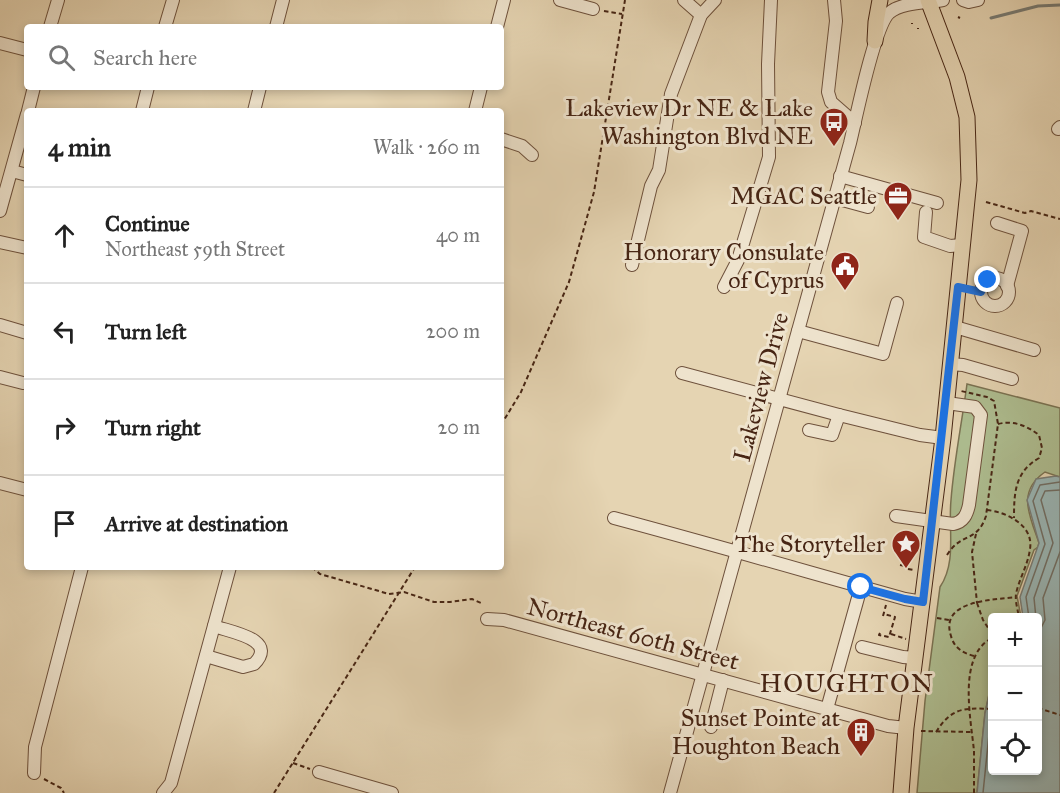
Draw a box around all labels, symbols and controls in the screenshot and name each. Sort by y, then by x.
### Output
search box [24,24,504,90]
icon: search [45,41,78,74]
text: Search here [93,44,197,71]
place label: Lakeview Dr NE & Lake Washington Blvd NE [565,93,813,151]
bus stop icon: Lakeview Dr NE & Lake Washington Blvd NE [818,106,850,148]
text: 4 min [48,131,111,163]
text: Walk · 260 m [373,135,480,159]
office icon: MGAC Seattle [882,180,914,222]
place label: MGAC Seattle [731,181,877,211]
text: Continue [105,210,190,237]
icon: ahead [48,219,81,252]
text: 40 m [436,223,480,247]
text: Northeast 59th Street [105,237,285,261]
place label: Honorary Consulate of Cyprus [623,237,824,295]
public building icon: Honorary Consulate of Cyprus [829,250,861,292]
route end [974,266,1000,292]
street label: Lakeview Drive [727,309,795,465]
icon: left [48,315,81,348]
text: Turn left [105,318,187,345]
text: 200 m [426,319,480,343]
icon: right [48,411,81,444]
text: Turn right [105,414,201,441]
text: 20 m [437,415,480,439]
icon: arrive [48,507,81,540]
text: Arrive at destination [105,510,288,537]
place icon: The Storyteller [890,528,922,570]
place label: The Storyteller [735,529,885,559]
route start [847,573,873,599]
street label: Northeast 60th Street [524,591,743,677]
map controls [988,613,1042,775]
button: + [988,613,1042,667]
district label: HOUGHTON [760,667,934,699]
button: − [988,667,1042,721]
place label: Sunset Pointe at Houghton Beach [672,703,841,761]
building icon: Sunset Pointe at Houghton Beach [845,716,877,758]
button: locate [988,721,1042,775]

